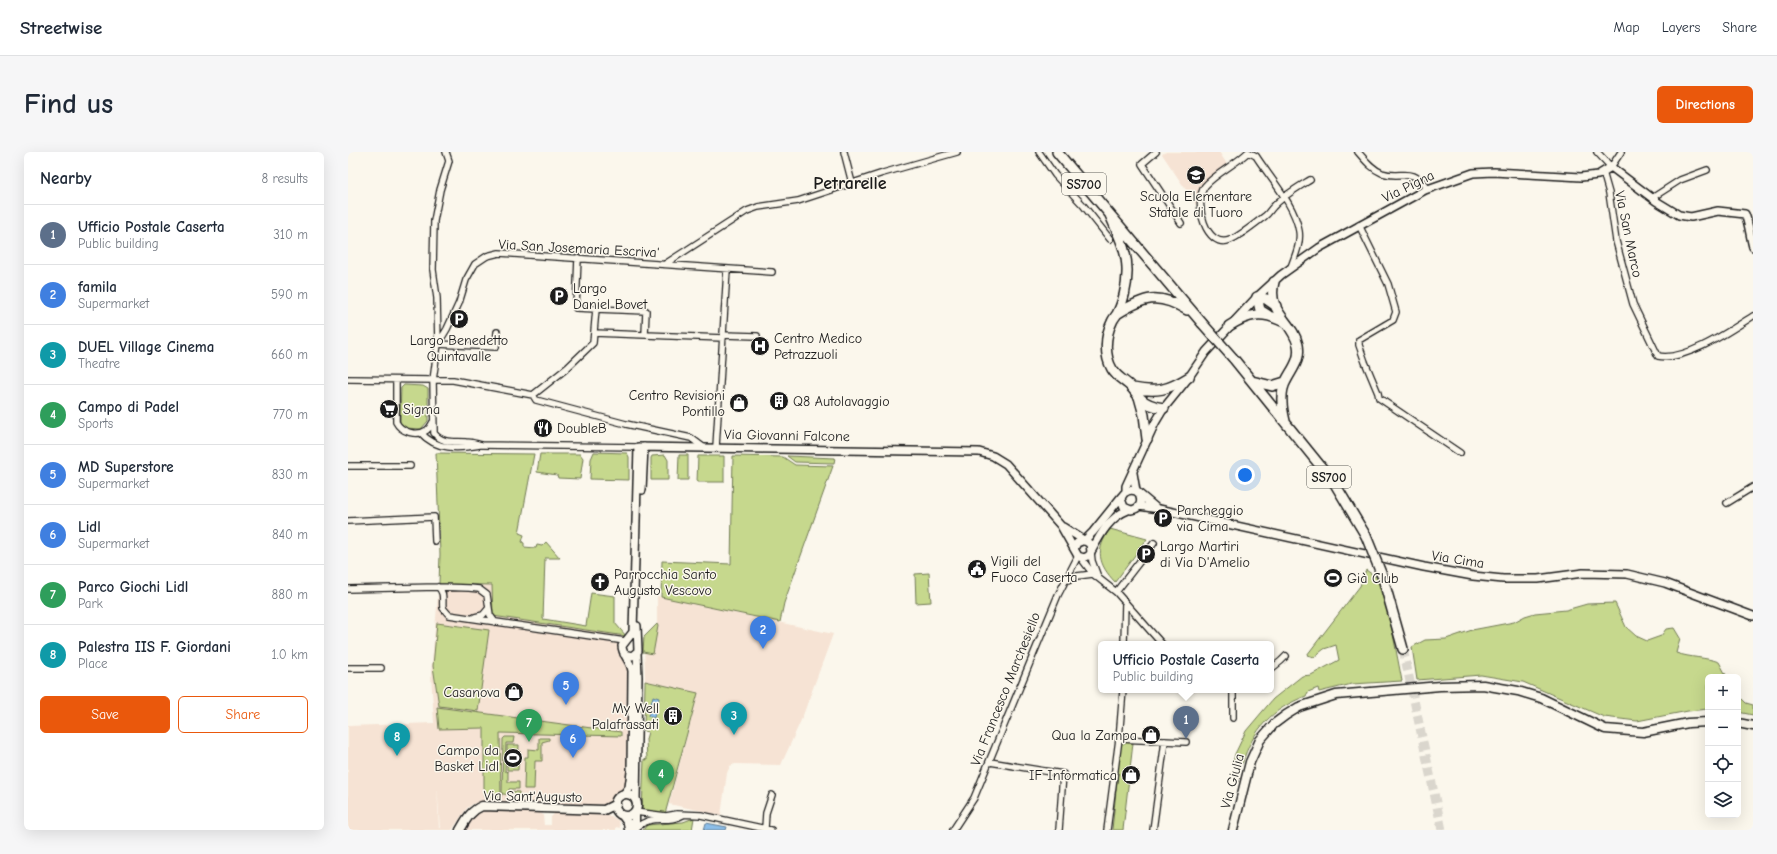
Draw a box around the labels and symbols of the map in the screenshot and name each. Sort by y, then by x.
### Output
school or university icon: Scuola Elementare Statale di Tuoro [1185,164,1207,186]
street label: Via Pigna [1379,167,1437,206]
district label: Petrarelle [813,173,887,194]
road number: SS700 [1062,173,1106,195]
place label: Scuola Elementare Statale di Tuoro [1140,188,1252,221]
street label: Via San Marco [1611,189,1646,279]
street label: Via San Josemaria Escriva' [498,236,660,261]
place label: Largo Daniel Bovet [573,280,648,313]
parking icon: Largo Daniel Bovet [548,285,570,307]
parking icon: Largo Benedetto Quintavalle [448,308,470,330]
place label: Centro Medico Petrazzuoli [774,330,862,363]
place label: Largo Benedetto Quintavalle [410,332,508,365]
hospital icon: Centro Medico Petrazzuoli [749,335,771,357]
place label: Centro Revisioni Pontillo [629,387,725,420]
building icon: Q8 Autolavaggio [768,390,790,412]
shop icon: Centro Revisioni Pontillo [728,392,750,414]
place label: Q8 Autolavaggio [793,393,890,410]
supermarket icon: Sigma [378,398,400,420]
place label: Sigma [403,401,440,418]
restaurant icon: DoubleB [532,417,554,439]
place label: DoubleB [557,420,607,437]
street label: Via Giovanni Falcone [724,426,850,445]
your location [1235,465,1255,485]
road number: SS700 [1307,466,1351,488]
place label: Parcheggio via Cima [1176,502,1243,535]
parking icon: Parcheggio via Cima [1152,507,1174,529]
place label: Largo Martiri di Via D'Amelio [1160,538,1250,571]
parking icon: Largo Martiri di Via D'Amelio [1135,543,1157,565]
street label: Via Cima [1430,547,1486,572]
place label: Vigili del Fuoco Caserta [991,553,1077,586]
public building icon: Vigili del Fuoco Caserta [966,558,988,580]
place label: Parrocchia Santo Augusto Vescovo [614,566,717,599]
sports icon: Già Club [1322,567,1344,589]
place label: Già Club [1347,570,1398,587]
church icon: Parrocchia Santo Augusto Vescovo [589,571,611,593]
street label: Via Francesco Marchesiello [967,610,1044,769]
pin: 2 [750,616,776,649]
pin: 5 [553,672,579,705]
shop icon: Casanova [503,681,525,703]
place label: Casanova [443,684,500,701]
place label: My Well Palafrassati [592,700,659,733]
pin: 3 [721,702,747,735]
building icon: My Well Palafrassati [662,705,684,727]
pin: 1 [1173,706,1199,739]
pin: 7 [516,709,542,742]
pin: 8 [384,723,410,756]
shop icon: Qua la Zampa [1140,724,1162,746]
pin: 6 [560,725,586,758]
place label: Qua la Zampa [1051,727,1137,744]
place label: Campo da Basket Lidl [434,742,499,775]
sports icon: Campo da Basket Lidl [502,747,524,769]
street label: Via Giulia [1217,752,1248,811]
pin: 4 [648,760,674,793]
shop icon: IF Informatica [1120,764,1142,786]
place label: IF Informatica [1029,767,1117,784]
street label: Via Sant'Augusto [483,787,582,806]

